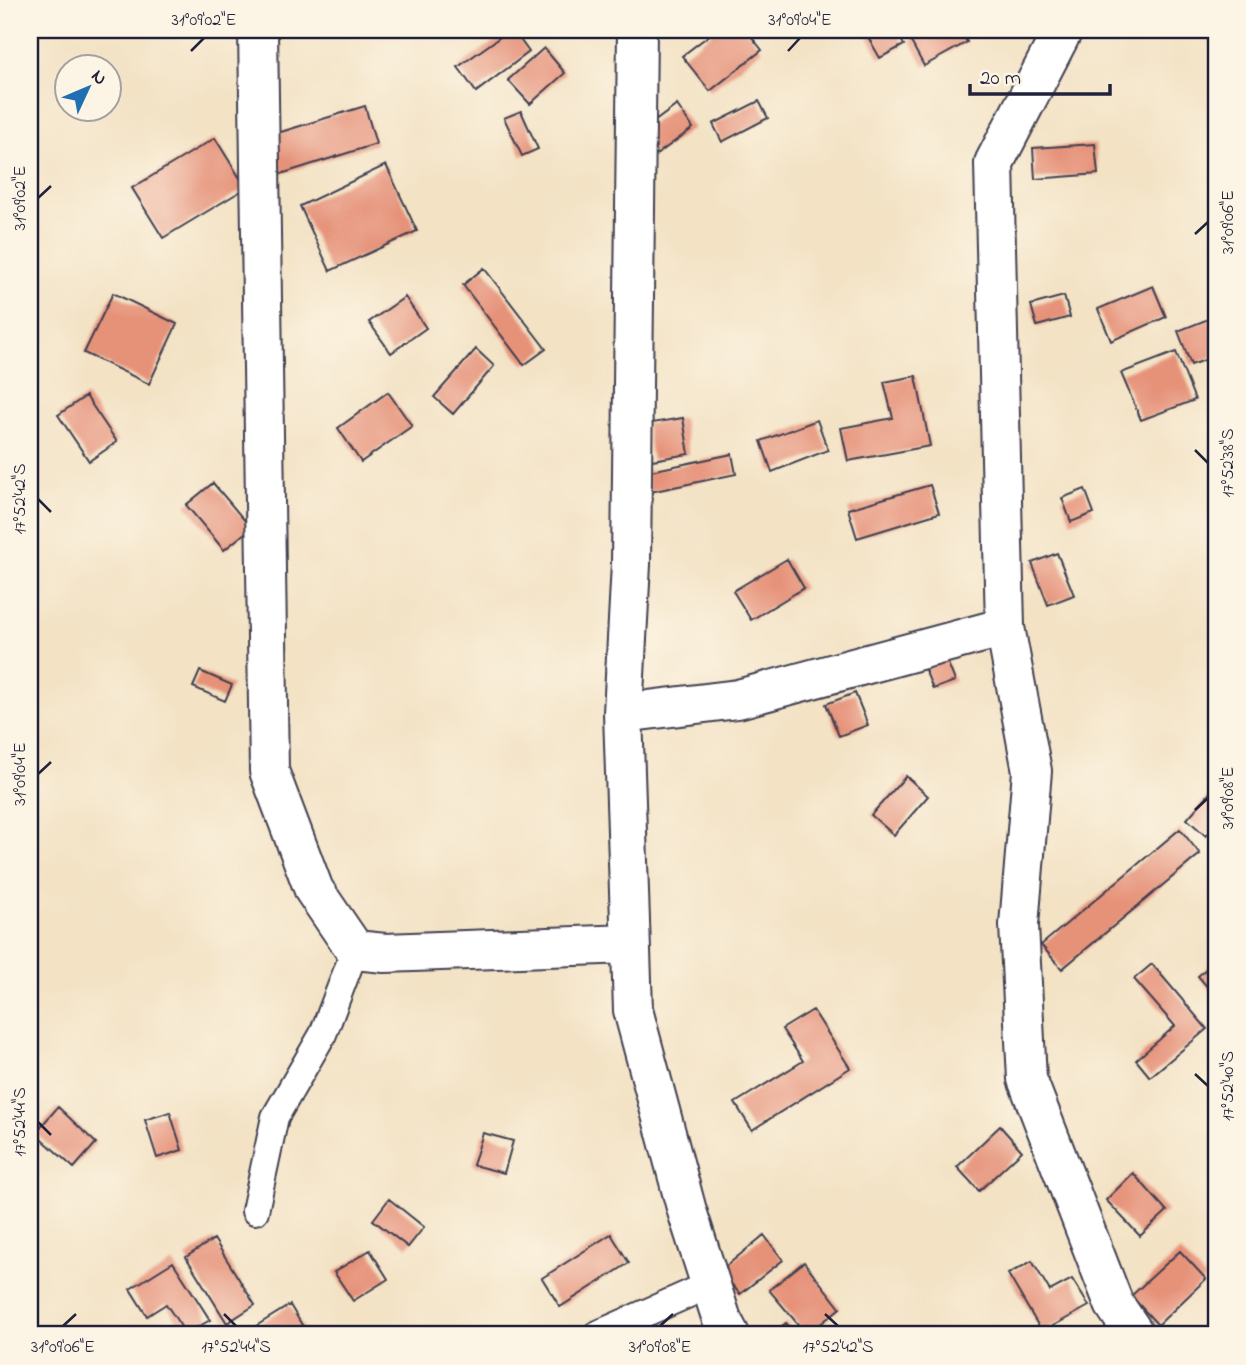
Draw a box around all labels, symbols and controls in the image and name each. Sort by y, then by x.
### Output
text: 31°09'02"E [172,8,237,34]
text: 31°09'04"E [768,8,832,34]
north arrow [52,52,122,122]
scale bar [970,52,1110,96]
text: N [84,64,113,92]
text: 20 m [980,64,1021,94]
text: 31°09'02"E [8,165,34,230]
text: 31°09'06"E [1216,190,1242,254]
text: 17°52'38"S [1216,428,1242,498]
text: 17°52'42"S [8,463,34,535]
text: 31°09'04"E [8,742,34,806]
text: 31°09'08"E [1216,767,1242,829]
text: 17°52'40"S [1216,1051,1242,1121]
text: 17°52'44"S [8,1087,34,1157]
text: 31°09'06"E [31,1335,95,1361]
text: 17°52'44"S [201,1335,271,1361]
text: 31°09'08"E [629,1335,691,1361]
text: 17°52'42"S [802,1335,874,1361]

